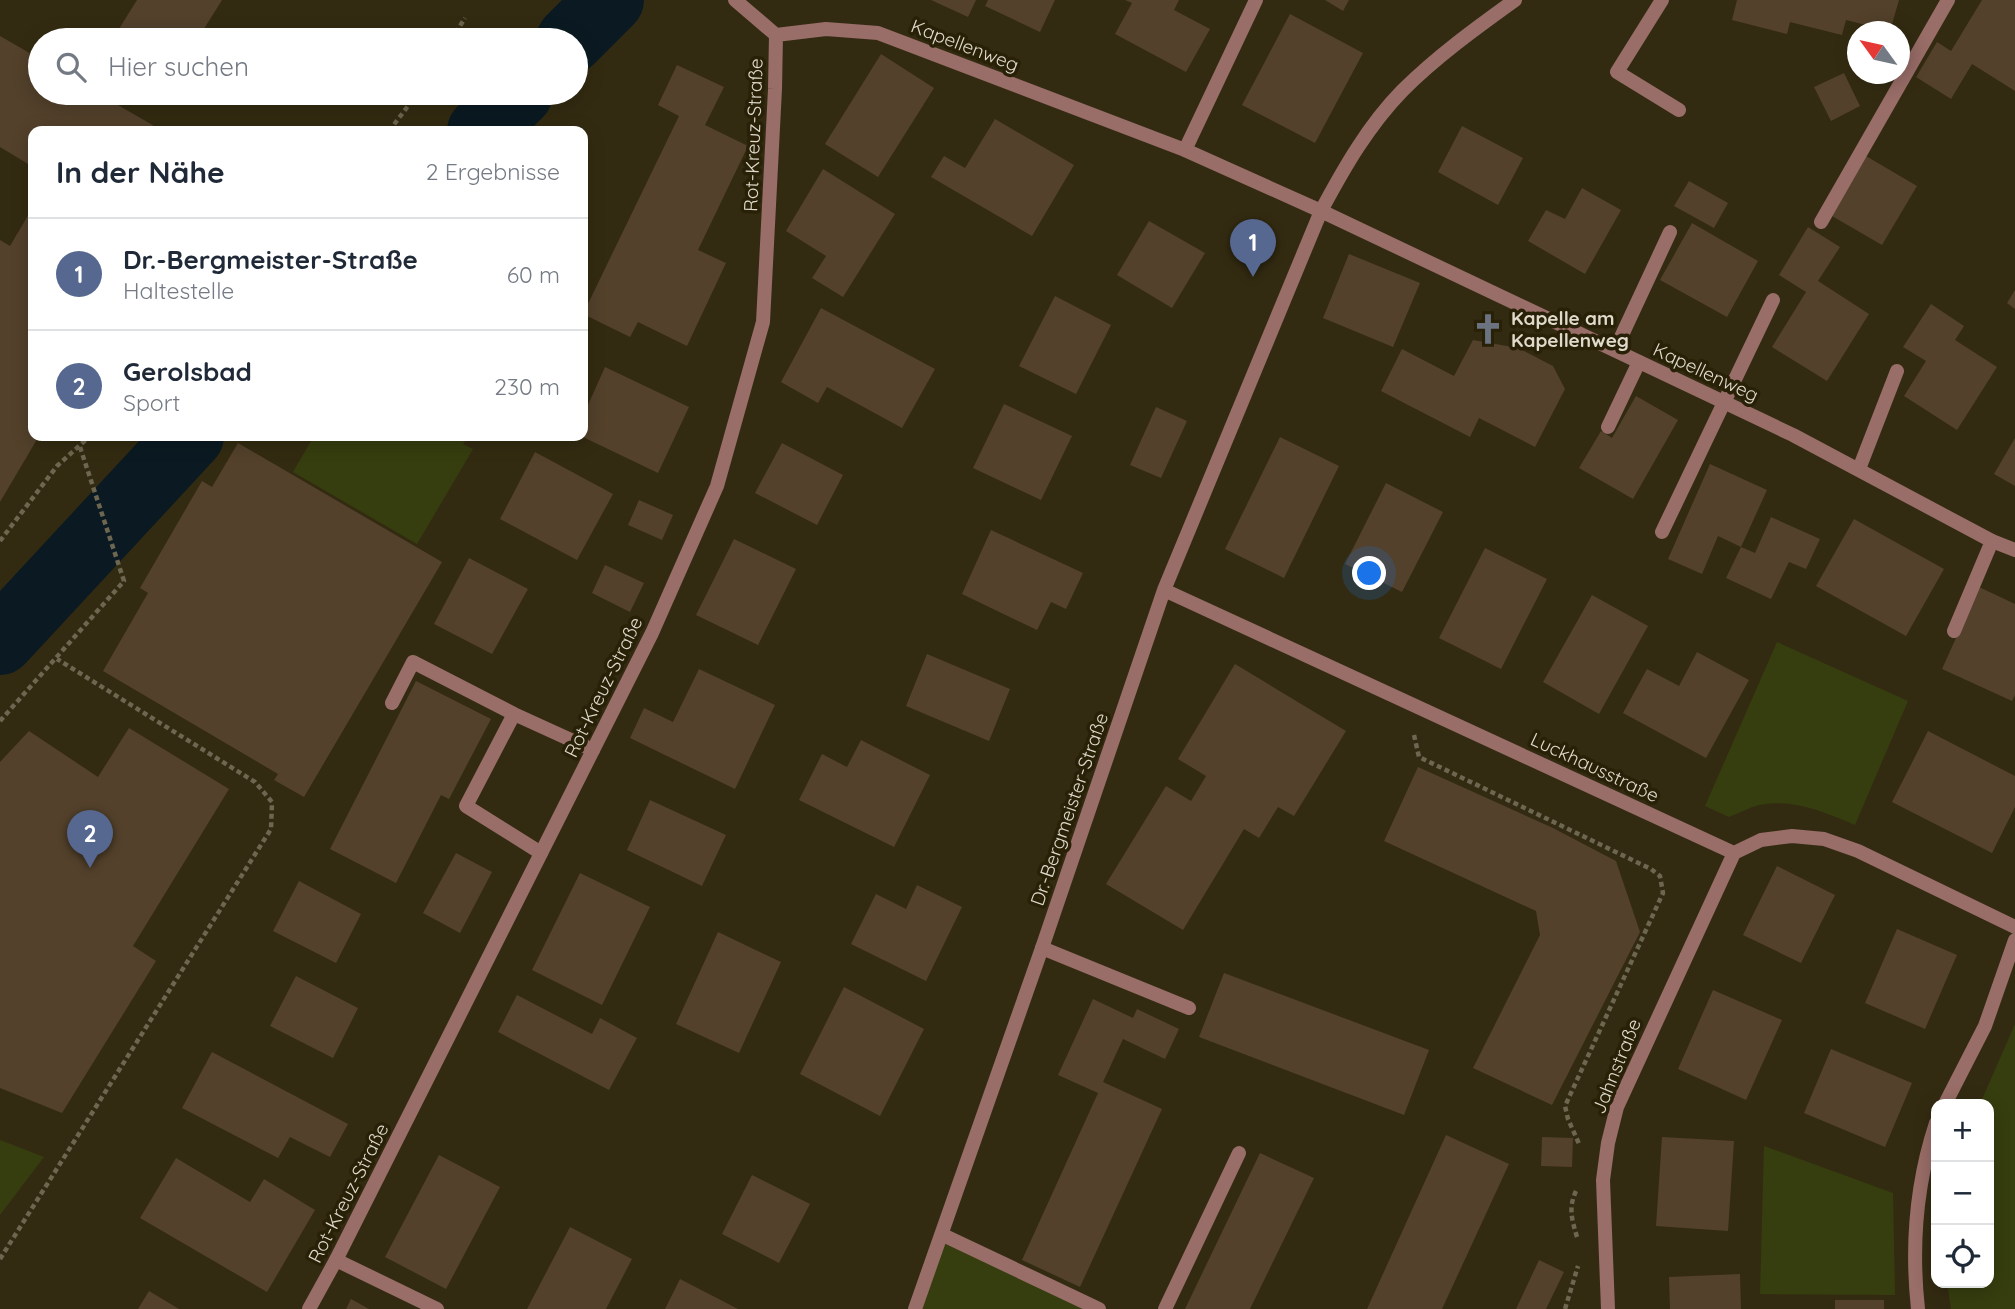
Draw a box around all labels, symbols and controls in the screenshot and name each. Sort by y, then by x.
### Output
street label: Kapellenweg [908,13,1022,77]
north arrow [1847,21,1910,84]
search box [28,28,588,105]
icon: search [52,48,90,86]
text: Hier suchen [108,50,249,83]
street label: Rot-Kreuz-Straße [738,58,768,212]
text: In der Nähe [56,153,225,191]
text: 2 Ergebnisse [426,157,560,186]
pin: 1 [1230,219,1276,277]
text: Dr.-Bergmeister-Straße [123,243,418,276]
text: 1 [75,260,83,289]
text: 60 m [507,260,560,289]
text: Haltestelle [123,276,234,305]
place label: Kapelle am Kapellenweg [1511,306,1629,352]
church icon: Kapelle am Kapellenweg [1471,312,1505,346]
street label: Kapellenweg [1649,337,1763,407]
text: Gerolsbad [123,355,252,388]
text: 2 [72,372,86,401]
text: 230 m [494,372,560,401]
text: Sport [123,388,180,417]
your location [1352,556,1386,590]
street label: Rot-Kreuz-Straße [559,613,647,761]
street label: Dr.-Bergmeister-Straße [1025,709,1113,909]
street label: Luckhausstraße [1527,727,1663,807]
pin: 2 [67,810,113,868]
street label: Jahnstraße [1586,1015,1646,1117]
map controls [1931,1099,1994,1288]
button: + [1931,1099,1994,1162]
street label: Rot-Kreuz-Straße [302,1119,394,1267]
button: − [1931,1162,1994,1225]
button: locate [1931,1225,1994,1288]

